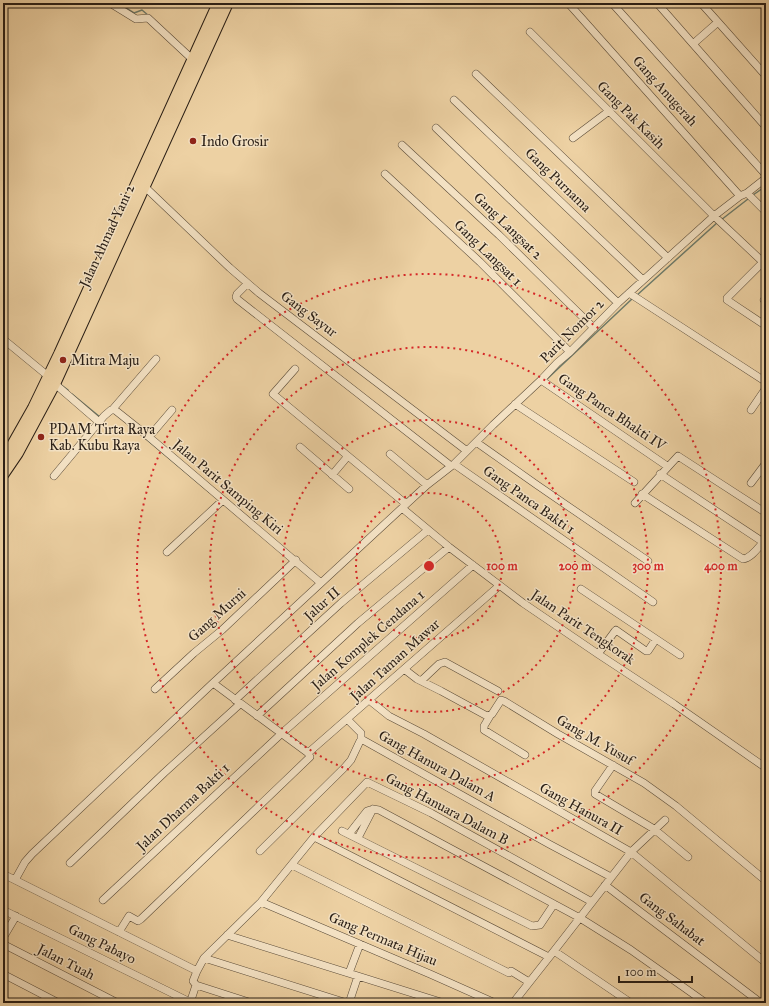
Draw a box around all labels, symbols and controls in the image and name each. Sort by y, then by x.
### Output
street label: Gang Anugerah [629,52,701,130]
street label: Gang Pak Kasih [594,78,669,153]
place label: Indo Grosir [201,133,269,150]
marker: Indo Grosir [188,136,198,146]
street label: Gang Purnama [521,144,595,216]
street label: Jalan Ahmad Yani 2 [75,182,139,292]
street label: Gang Langsat 2 [470,189,546,263]
street label: Gang Langsat 1 [450,216,526,290]
street label: Gang Sayur [277,287,341,341]
street label: Parit Nomor 2 [536,295,608,367]
place label: Mitra Maju [71,352,140,369]
marker: Mitra Maju [58,355,68,365]
street label: Gang Panca Bhakti IV [555,370,670,455]
place label: PDAM Tirta Raya Kab. Kubu Raya [49,421,155,454]
marker: PDAM Tirta Raya Kab. Kubu Raya [36,432,46,442]
street label: Jalan Parit Samping Kiri [167,435,287,539]
street label: Gang Panca Bakti 1 [480,462,579,538]
centre of rings [422,559,436,573]
text: 100 m [486,559,519,573]
text: 200 m [559,559,592,573]
text: 300 m [632,559,665,574]
text: 400 m [704,559,739,574]
street label: Jalur II [299,583,344,627]
street label: Gang Murni [185,585,249,645]
street label: Jalan Parit Tengkorak [526,585,639,669]
street label: Jalan Komplek Cendana 1 [307,586,429,696]
street label: Jalan Taman Mawar [345,615,445,707]
street label: Gang M. Yusuf [553,711,639,770]
street label: Gang Hanura Dalam A [375,727,499,806]
street label: Jalan Dharma Bakti 1 [131,759,234,857]
street label: Gang Hanuara Dalam B [383,769,511,849]
street label: Gang Hanura II [536,779,626,839]
street label: Gang Sahabat [636,889,709,949]
street label: Gang Permata Hijau [326,908,440,970]
street label: Gang Pabayo [65,920,139,968]
street label: Jalan Tuah [32,939,98,985]
scale bar [619,958,692,984]
text: 100 m [625,965,656,979]

